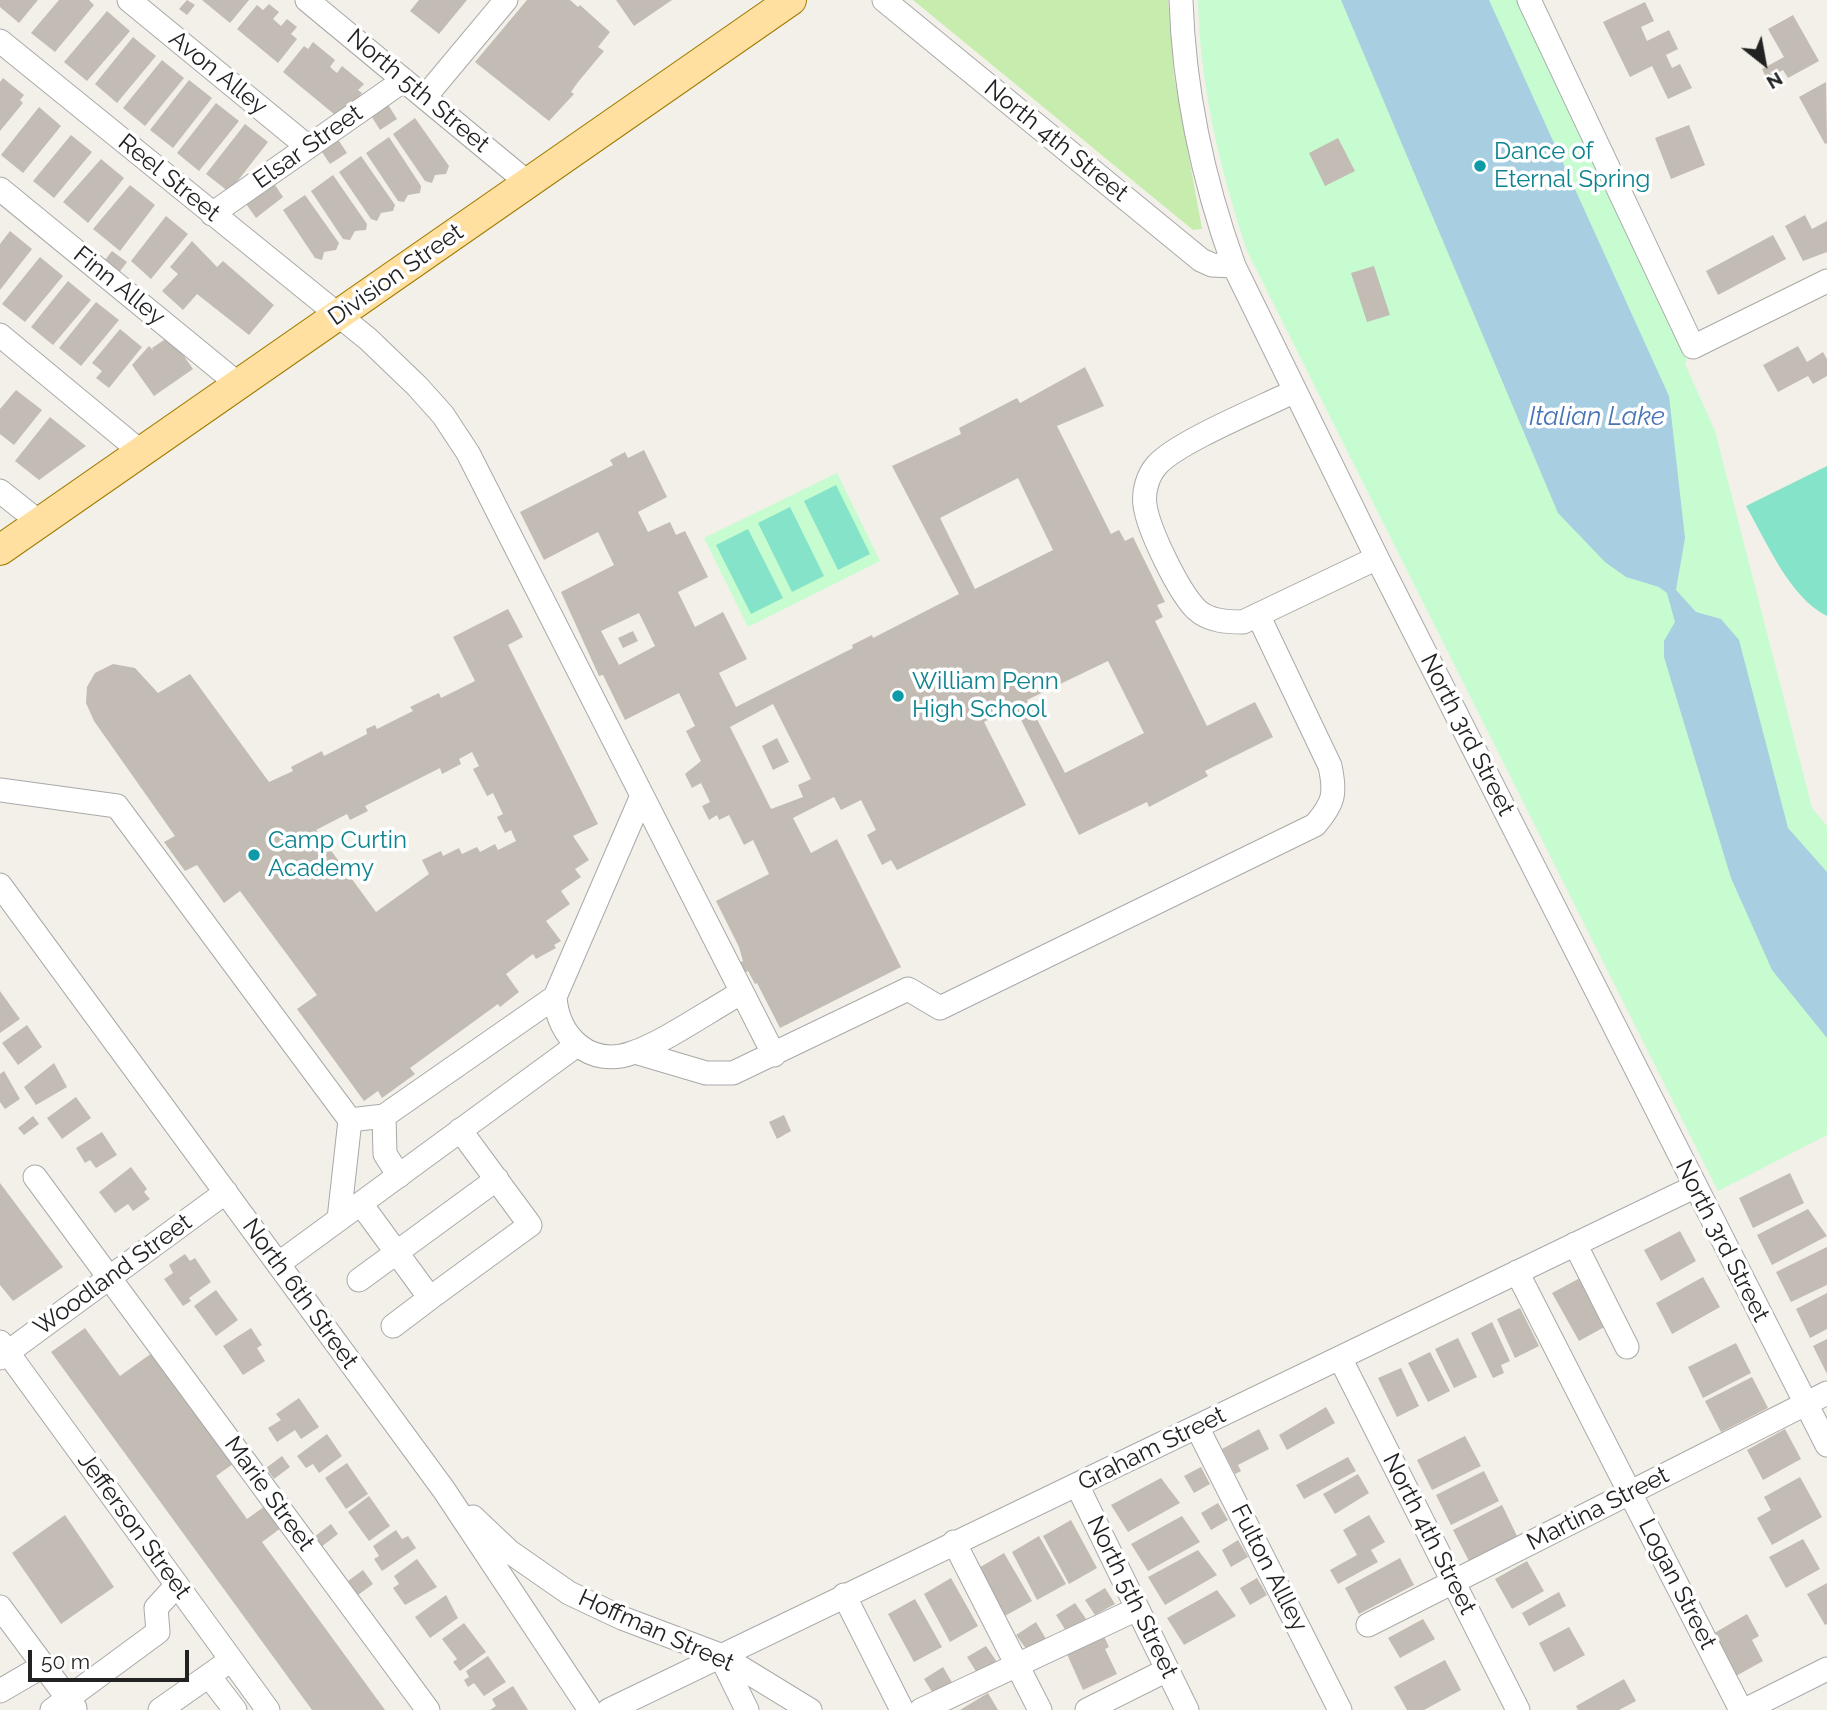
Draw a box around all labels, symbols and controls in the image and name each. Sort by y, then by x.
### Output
street label: North 5th Street [341,23,495,159]
street label: Avon Alley [163,25,273,121]
north arrow [1729,28,1799,98]
text: N [1763,68,1787,94]
street label: North 4th Street [978,74,1134,208]
street label: Elsar Street [248,99,368,195]
street label: Reel Street [112,128,226,228]
place label: Dance of Eternal Spring [1494,138,1650,194]
marker: Dance of Eternal Spring [1472,158,1488,174]
street label: Division Street [323,218,469,332]
street label: Finn Alley [67,240,171,332]
water label: Italian Lake [1529,401,1665,433]
street label: North 3rd Street [1414,649,1520,821]
place label: William Penn High School [912,668,1059,724]
marker: William Penn High School [890,688,906,704]
place label: Camp Curtin Academy [268,827,407,883]
marker: Camp Curtin Academy [246,847,262,863]
street label: North 3rd Street [1669,1155,1775,1327]
street label: Woodland Street [28,1208,198,1342]
street label: North 6th Street [236,1213,364,1375]
street label: Graham Street [1074,1401,1230,1497]
street label: Marie Street [218,1431,320,1557]
street label: Jefferson Street [71,1447,197,1605]
street label: North 4th Street [1376,1449,1482,1619]
street label: Martina Street [1522,1461,1674,1557]
street label: Fulton Allley [1225,1500,1313,1636]
street label: North 5th Street [1080,1511,1184,1683]
street label: Logan Street [1632,1514,1722,1654]
street label: Hoffman Street [574,1584,738,1678]
scale bar [32,1636,192,1680]
text: 50 m [41,1649,90,1674]

